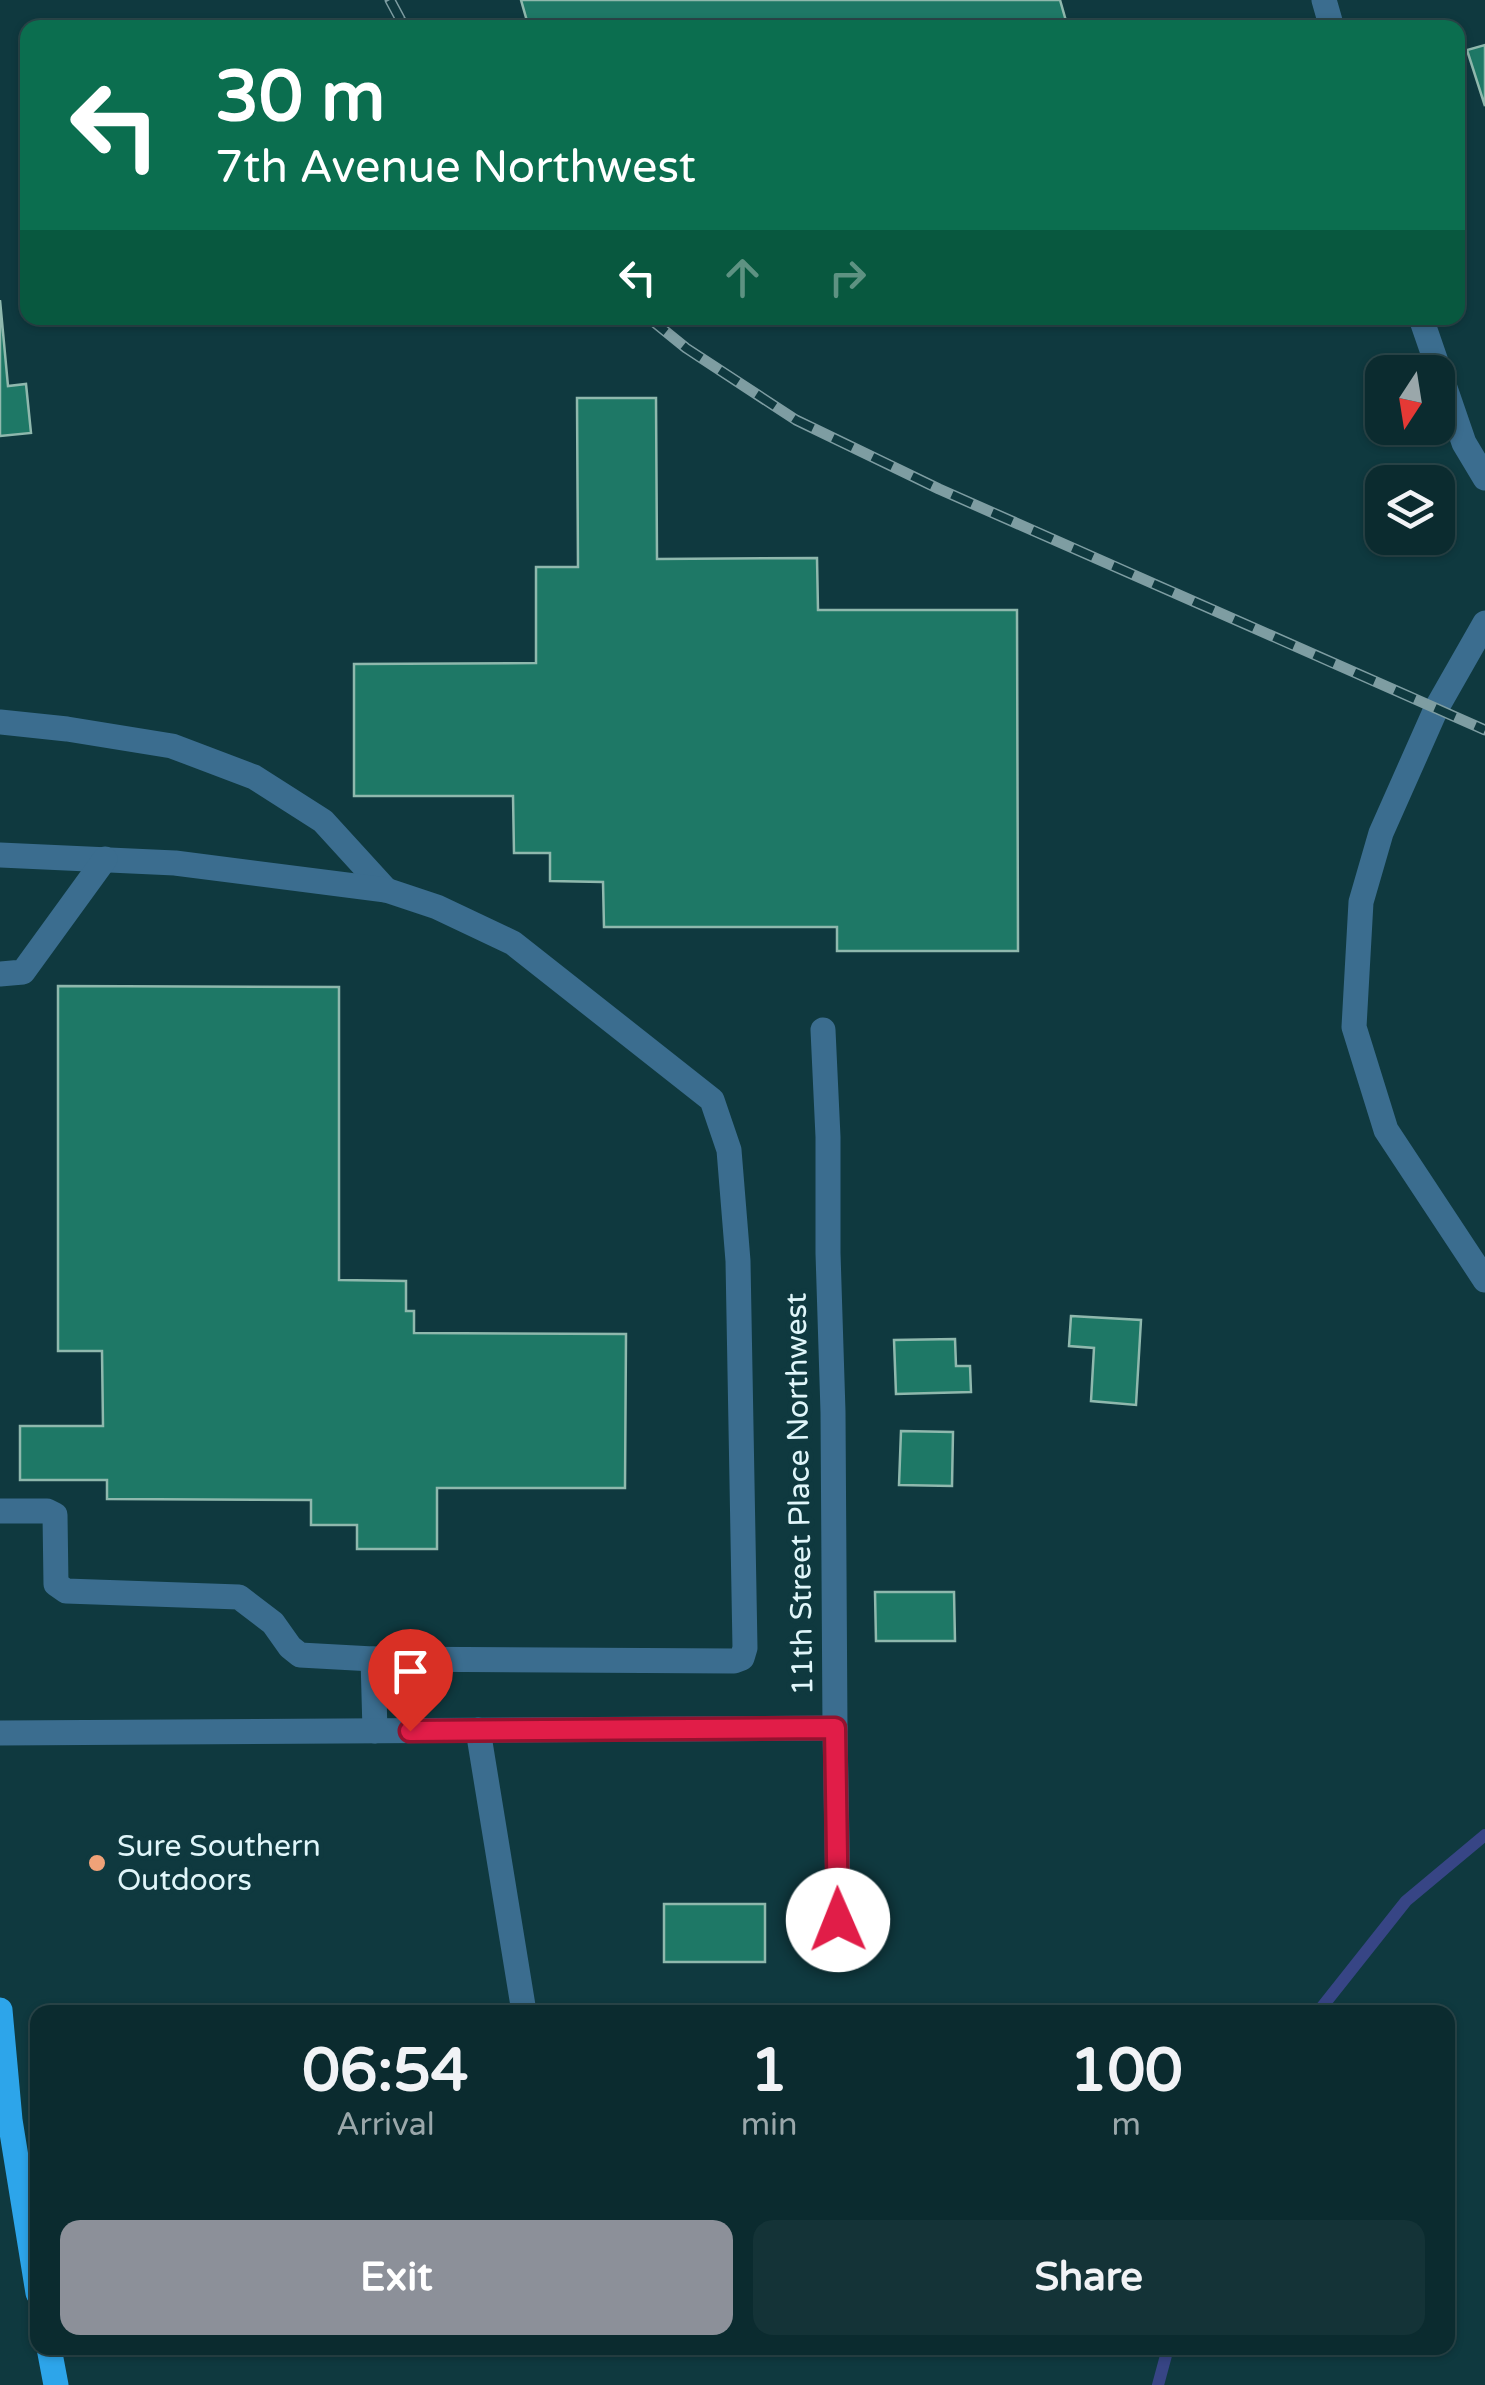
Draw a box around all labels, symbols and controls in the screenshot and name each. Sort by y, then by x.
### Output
text: 30 m [215,56,385,140]
icon: left [50,60,180,190]
text: 7th Avenue Northwest [215,141,696,195]
icon: left [610,250,665,305]
icon: ahead [715,250,770,305]
icon: right [820,250,875,305]
north arrow [1365,355,1455,445]
map controls [1365,355,1455,555]
button: layers [1365,465,1455,555]
street label: 11th Street Place Northwest [777,1292,822,1696]
pin [368,1629,453,1732]
icon: arrive [383,1644,438,1699]
place label: Sure Southern Outdoors [117,1828,321,1899]
marker: Sure Southern Outdoors [86,1852,108,1874]
position arrow [786,1868,890,1972]
text: 06:54 [302,2035,469,2107]
text: 1 [750,2035,788,2107]
text: 100 [1070,2035,1183,2107]
text: Arrival [336,2106,435,2144]
text: min [741,2106,798,2144]
text: m [1112,2106,1141,2144]
button: Exit [60,2220,733,2335]
button: Share [753,2220,1425,2335]

